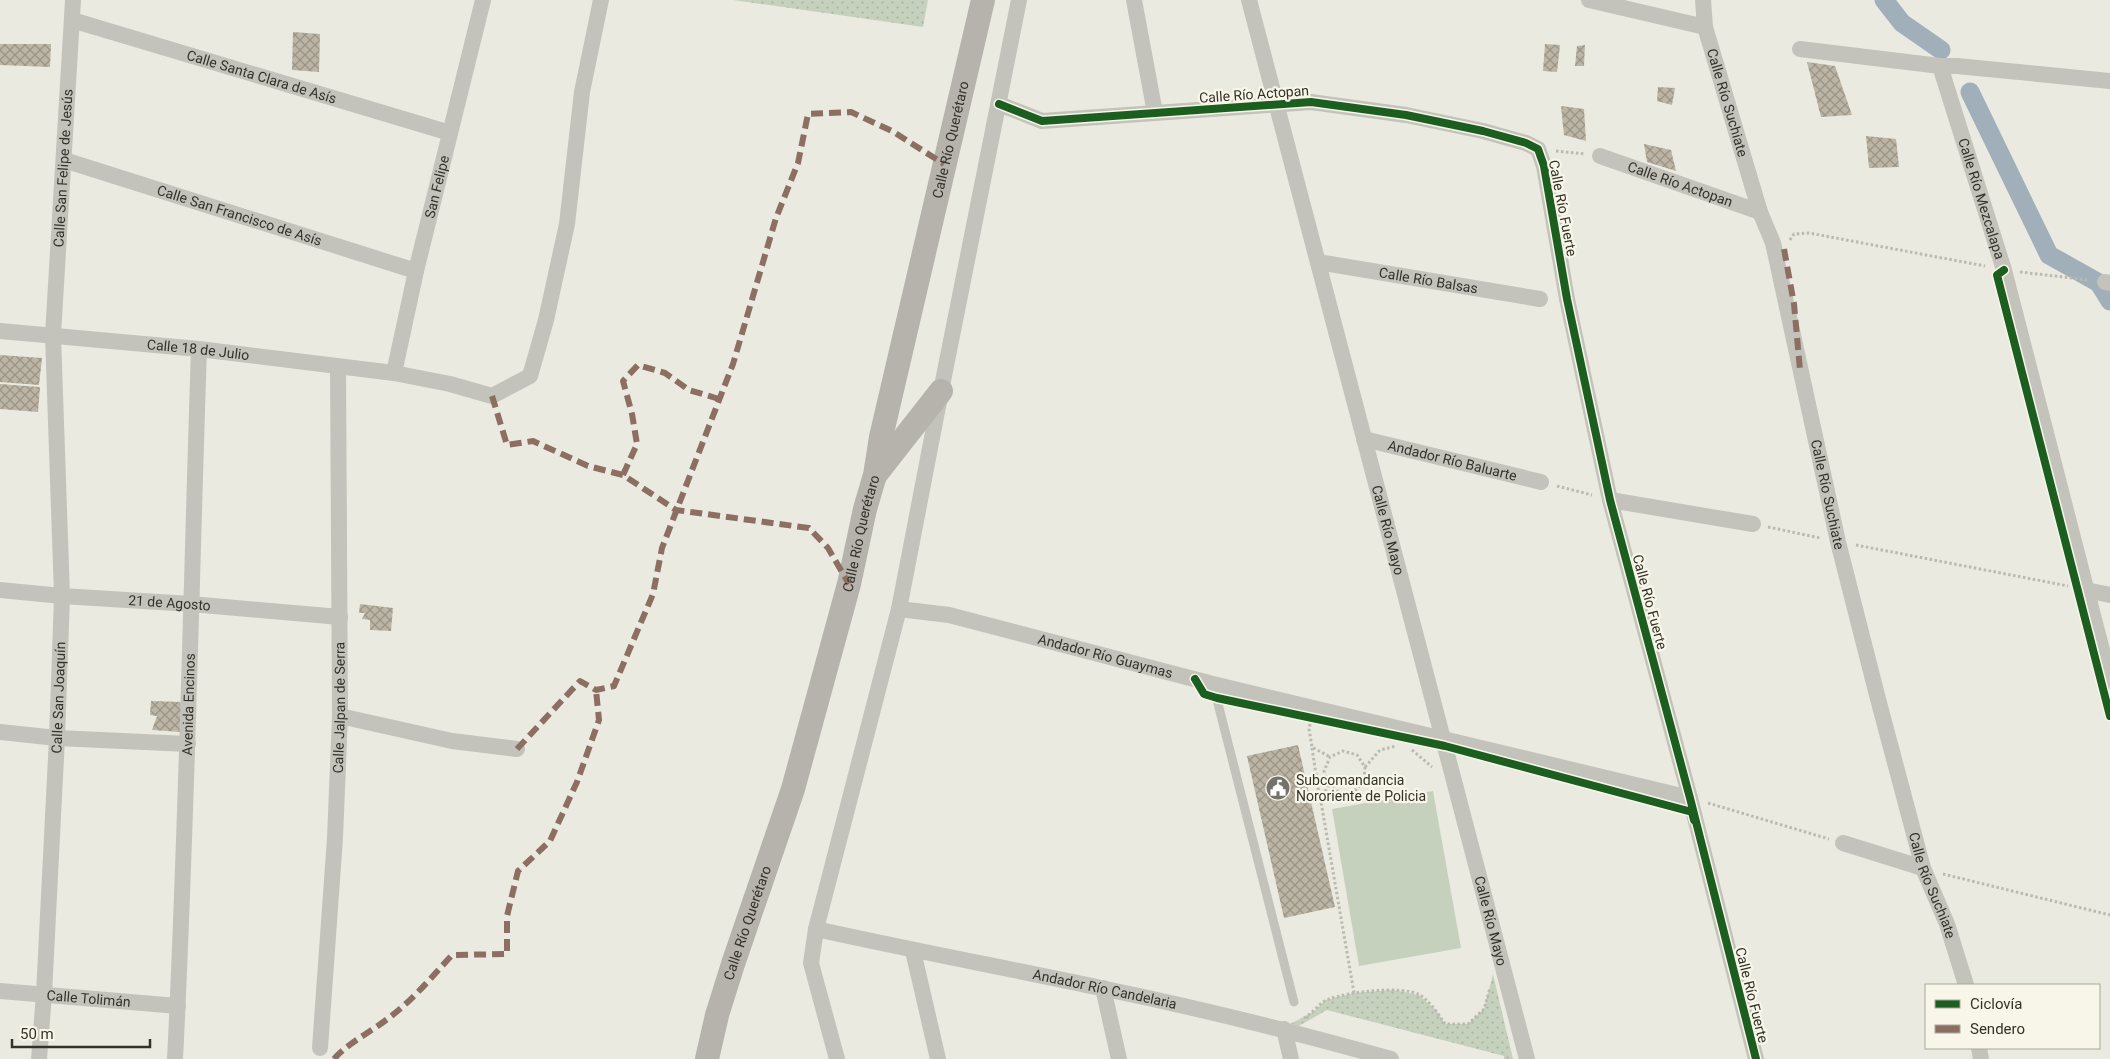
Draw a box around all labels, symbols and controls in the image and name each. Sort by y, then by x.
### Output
street label: Calle Santa Clara de Asís [185,47,338,107]
street label: Calle Río Suchiate [1704,47,1751,159]
street label: Calle Río Querétaro [929,80,972,200]
street label: Calle Río Actopan [1199,82,1309,106]
street label: Calle San Felipe de Jesús [50,88,76,248]
street label: Calle Río Mezcalapa [1955,136,2008,261]
street label: San Felipe [421,154,452,220]
street label: Calle Río Fuerte [1546,158,1580,258]
street label: Calle Río Actopan [1626,158,1735,210]
street label: Calle San Francisco de Asís [155,182,324,249]
street label: Calle Río Balsas [1378,264,1479,297]
street label: Calle 18 de Julio [146,336,250,363]
street label: Andador Río Baluarte [1386,437,1519,484]
street label: Calle Río Suchiate [1808,438,1848,551]
street label: Calle Río Querétaro [839,473,883,594]
street label: Calle Río Mayo [1369,483,1408,577]
street label: Calle Río Fuerte [1630,553,1670,651]
street label: 21 de Agosto [128,592,211,614]
street label: Andador Río Guaymas [1036,631,1174,681]
street label: Calle San Joaquín [48,641,68,754]
street label: Calle Jalpan de Serra [330,642,348,774]
street label: Avenida Encinos [179,653,198,756]
place label: Subcomandancia Nororiente de Policia [1296,772,1426,804]
public building icon: Subcomandancia Nororiente de Policia [1265,775,1291,801]
street label: Calle Río Suchiate [1906,830,1959,940]
street label: Calle Río Querétaro [720,864,774,982]
street label: Calle Río Mayo [1471,874,1510,967]
street label: Calle Río Fuerte [1732,946,1772,1044]
street label: Andador Río Candelaria [1031,966,1178,1012]
legend [1925,984,2100,1049]
street label: Calle Tolimán [46,987,131,1010]
text: Ciclovía [1970,995,2023,1013]
scale bar [12,1016,150,1048]
text: Sendero [1970,1020,2025,1038]
text: 50 m [20,1025,54,1043]

